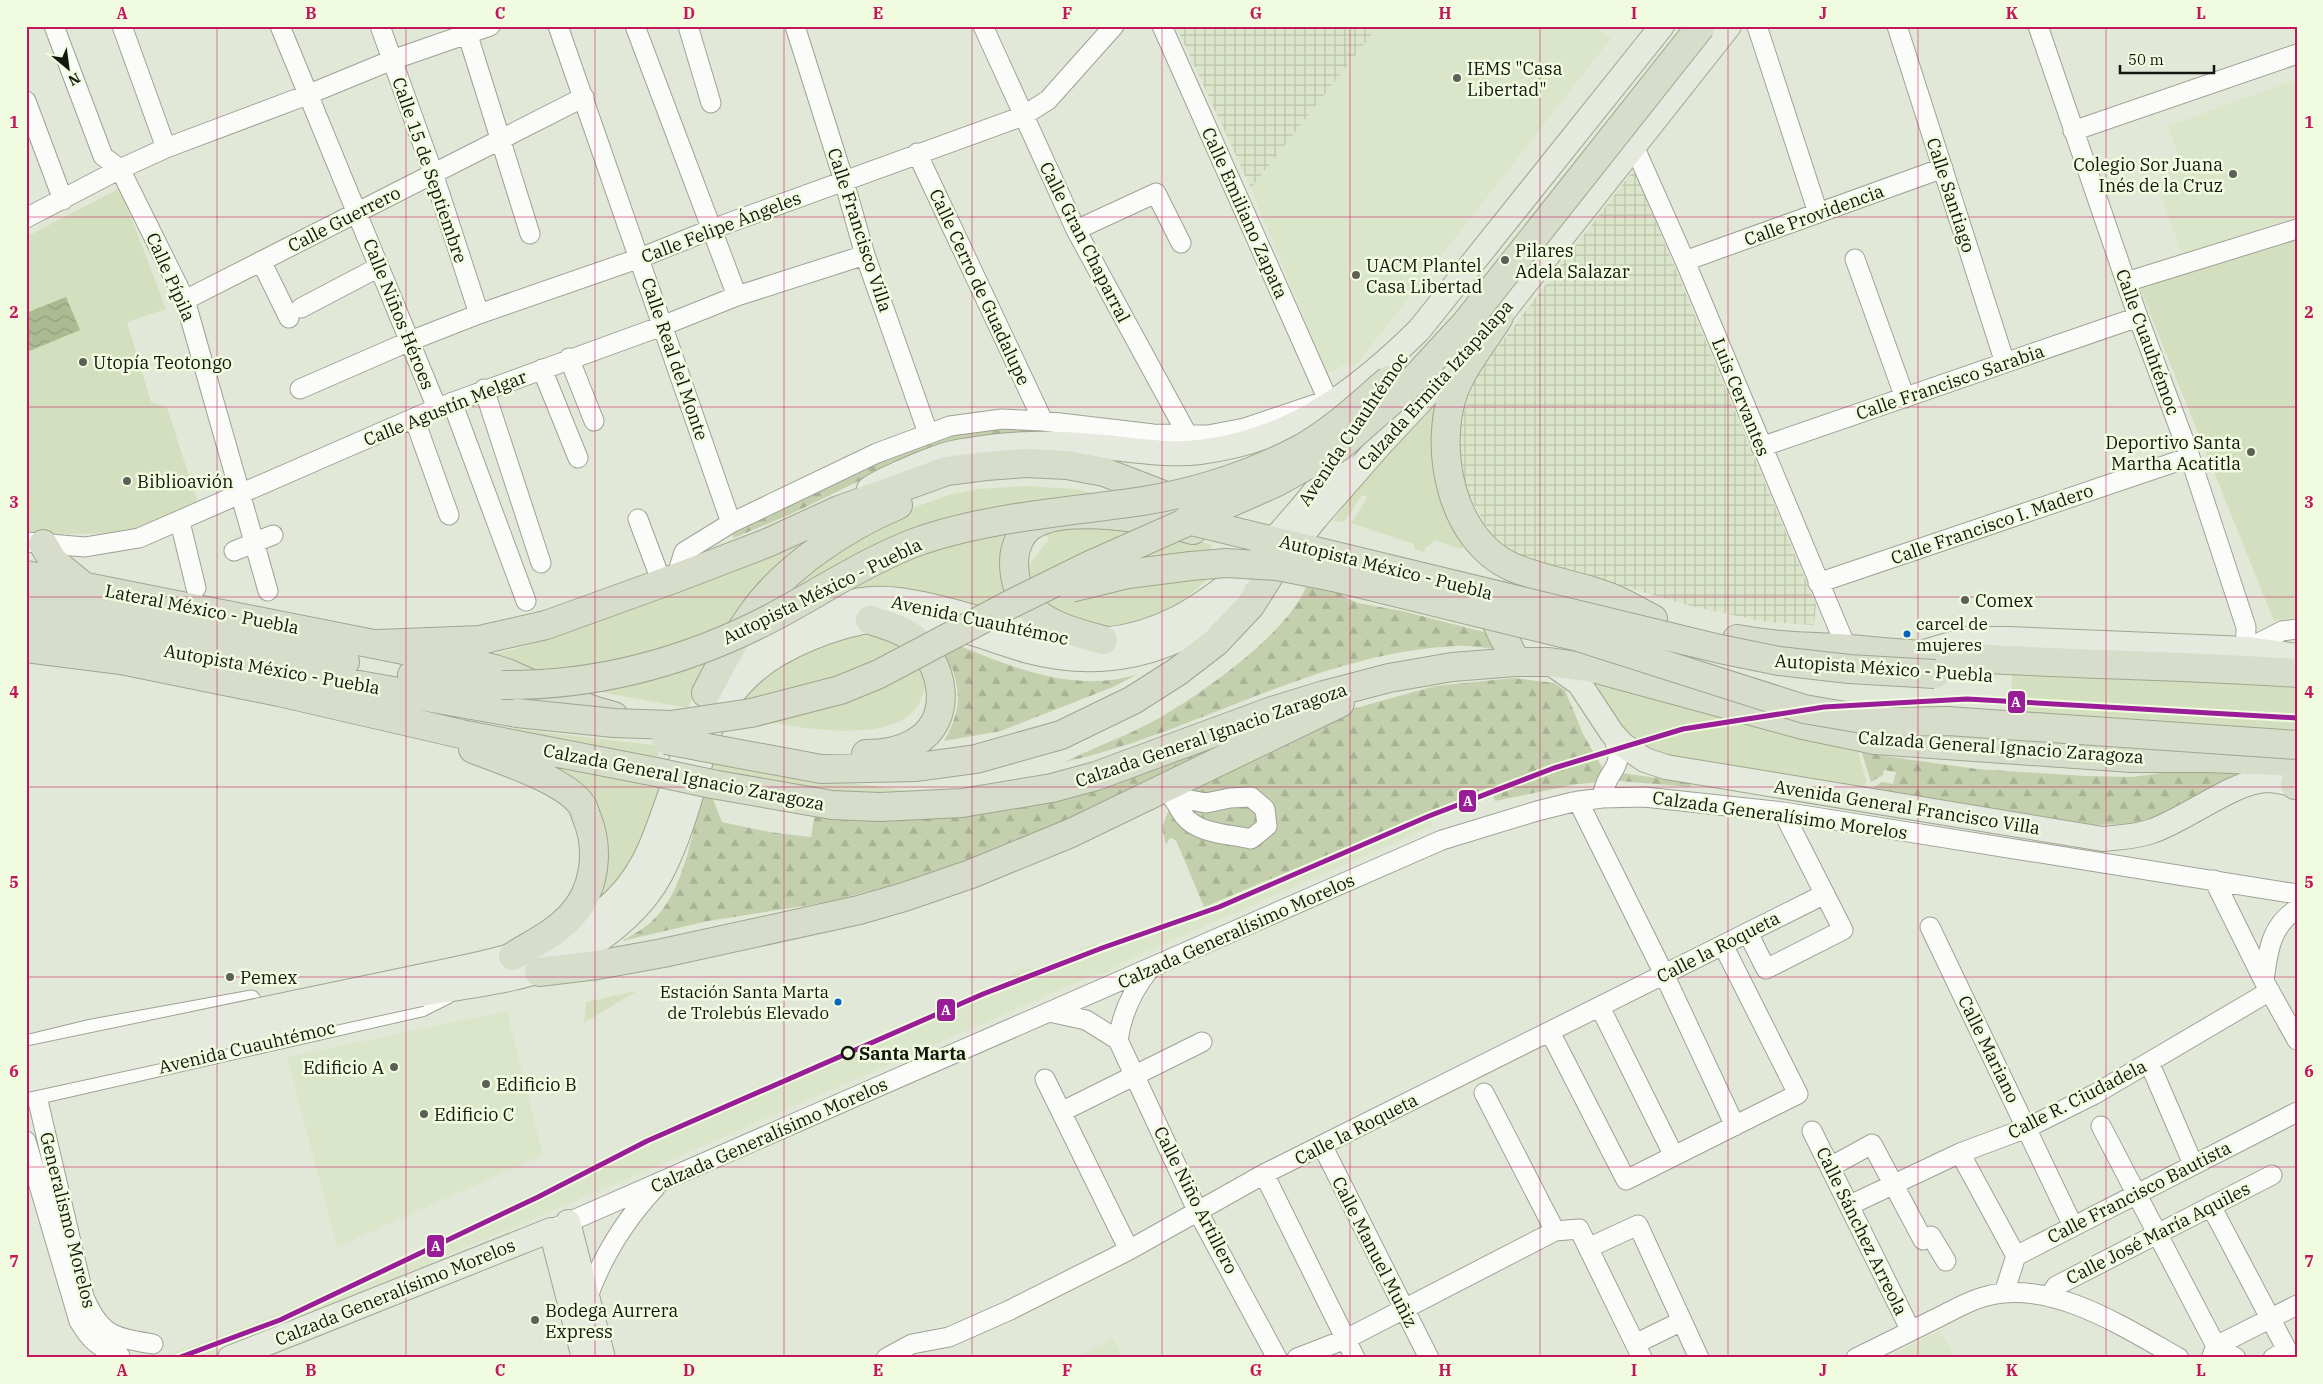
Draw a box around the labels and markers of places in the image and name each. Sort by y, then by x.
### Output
place label: IEMS "Casa Libertad" [1467,57,1563,101]
marker: IEMS "Casa Libertad" [1451,72,1463,84]
place label: Colegio Sor Juana Inés de la Cruz [2073,153,2223,197]
marker: Colegio Sor Juana Inés de la Cruz [2227,168,2239,180]
place label: Pilares Adela Salazar [1515,239,1630,283]
place label: UACM Plantel Casa Libertad [1366,254,1482,298]
marker: Pilares Adela Salazar [1499,254,1511,266]
marker: UACM Plantel Casa Libertad [1350,269,1362,281]
place label: Utopía Teotongo [93,351,232,374]
marker: Utopía Teotongo [77,356,89,368]
place label: Deportivo Santa Martha Acatitla [2105,431,2241,475]
marker: Deportivo Santa Martha Acatitla [2245,446,2257,458]
place label: Biblioavión [137,470,233,493]
marker: Biblioavión [121,475,133,487]
place label: Comex [1975,589,2033,612]
marker: Comex [1959,594,1971,606]
place label: carcel de mujeres [1916,613,1988,656]
marker: carcel de mujeres [1902,629,1912,639]
place label: Pemex [240,966,297,989]
marker: Pemex [224,971,236,983]
place label: Estación Santa Marta de Trolebús Elevado [660,981,829,1024]
marker: Estación Santa Marta de Trolebús Elevado [833,997,843,1007]
place label: Santa Marta [859,1042,966,1065]
marker: Santa Marta [841,1046,855,1060]
place label: Edificio A [303,1056,385,1079]
marker: Edificio A [388,1061,400,1073]
place label: Edificio B [496,1073,577,1096]
marker: Edificio B [480,1078,492,1090]
place label: Edificio C [434,1103,514,1126]
marker: Edificio C [418,1108,430,1120]
place label: Bodega Aurrera Express [545,1299,678,1343]
marker: Bodega Aurrera Express [529,1314,541,1326]

